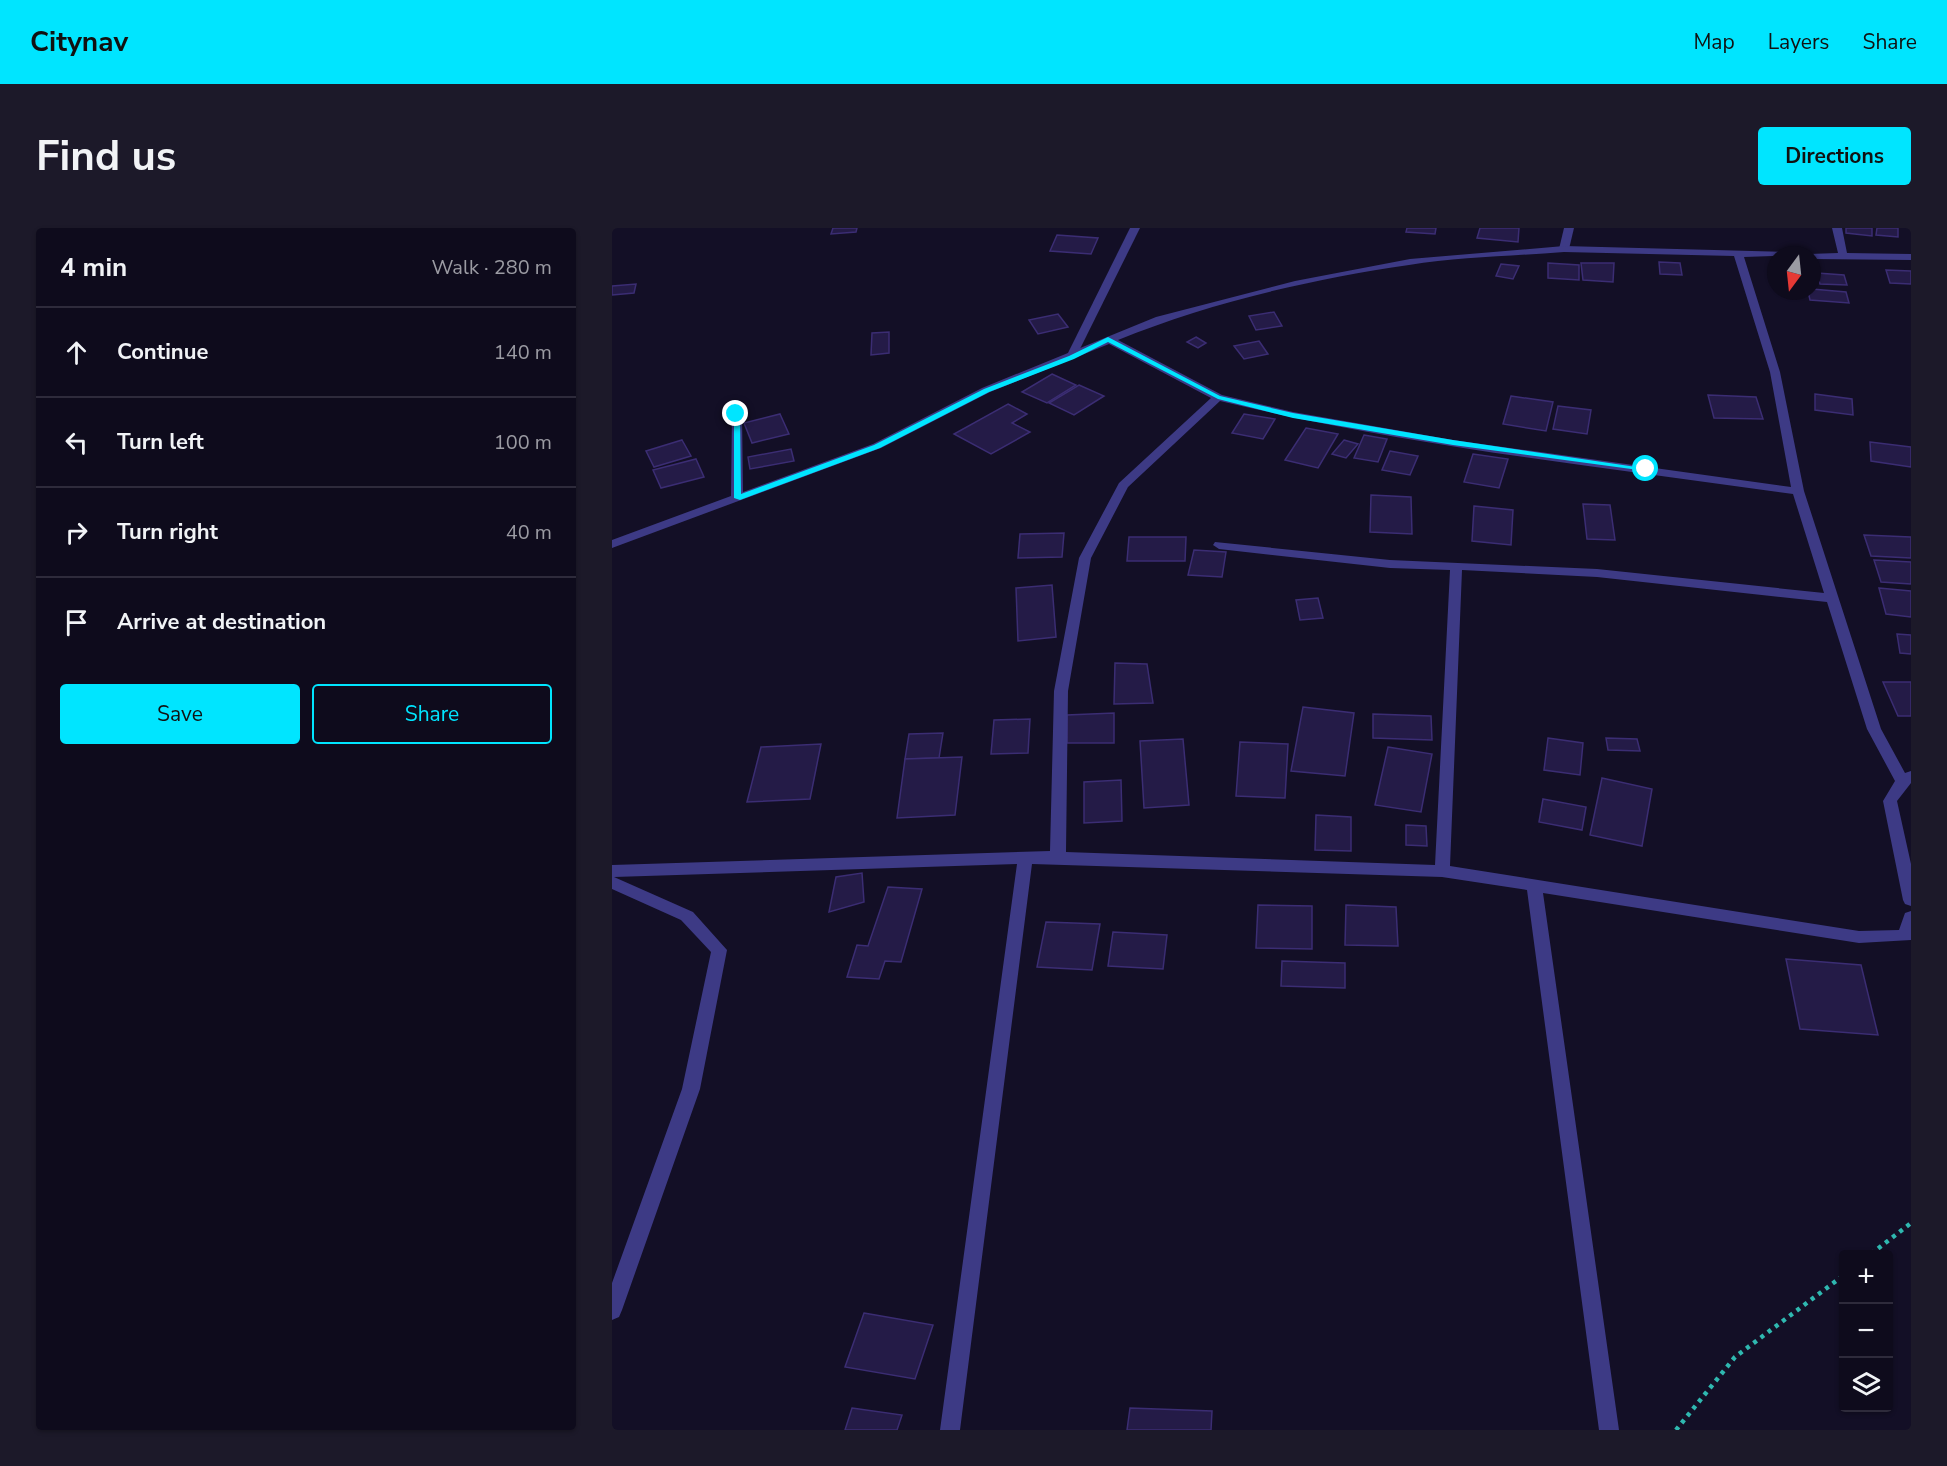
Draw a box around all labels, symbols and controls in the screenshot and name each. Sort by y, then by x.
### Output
text: Citynav [30,23,128,61]
text: Map [1693,28,1735,56]
text: Layers [1768,28,1829,56]
text: Share [1862,28,1917,56]
button: Directions [1758,127,1911,185]
text: Find us [36,128,176,185]
north arrow [1767,246,1821,300]
text: 4 min [60,250,127,285]
text: Walk · 280 m [432,254,552,281]
icon: ahead [60,336,93,369]
text: Continue [117,337,208,367]
text: 140 m [494,339,552,366]
route end [722,400,748,426]
icon: left [60,426,93,459]
text: Turn left [117,427,204,457]
text: 100 m [494,429,552,456]
route start [1632,455,1658,481]
icon: right [60,516,93,549]
text: Turn right [117,517,218,547]
text: 40 m [506,519,552,546]
icon: arrive [60,606,93,639]
text: Arrive at destination [117,607,326,637]
button: Save [60,684,300,744]
button: Share [312,684,552,744]
map controls [1839,1250,1893,1412]
button: + [1839,1250,1893,1304]
button: − [1839,1304,1893,1358]
button: layers [1839,1358,1893,1412]

